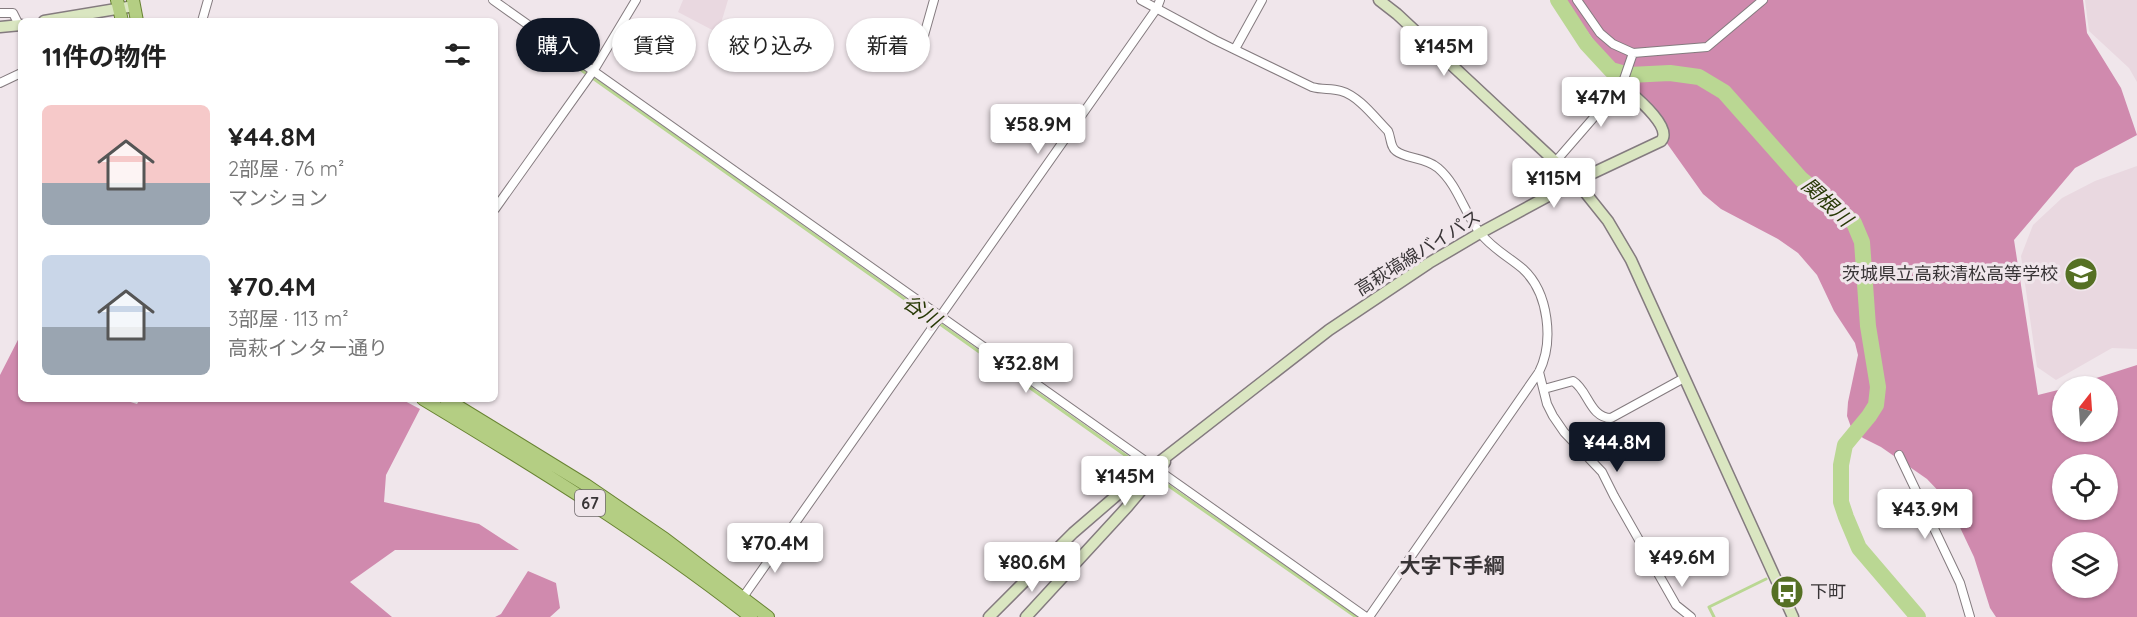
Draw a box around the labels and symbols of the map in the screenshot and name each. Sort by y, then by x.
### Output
pin: ¥145M [1402,26,1486,77]
pin: ¥47M [1565,77,1637,128]
pin: ¥58.9M [989,104,1087,155]
pin: ¥115M [1512,158,1596,209]
water label: 関根川 [1797,172,1859,233]
street label: 高萩塙線バイパス [1351,205,1485,300]
school or university icon: 茨城県立高萩清松高等学校 [2063,256,2099,292]
place label: 茨城県立高萩清松高等学校 [1842,262,2058,285]
water label: 谷川 [899,289,947,333]
pin: ¥32.8M [977,343,1075,394]
north arrow [2052,376,2118,442]
pin: ¥44.8M [1568,422,1666,473]
pin: ¥145M [1083,456,1167,507]
pin: ¥43.9M [1876,489,1974,540]
road number: 67 [575,490,605,516]
pin: ¥70.4M [726,523,824,574]
pin: ¥49.6M [1633,537,1731,588]
pin: ¥80.6M [983,542,1081,593]
district label: 大字下手綱 [1400,552,1505,578]
bus stop icon: 下町 [1769,574,1805,610]
place label: 下町 [1810,580,1846,603]

